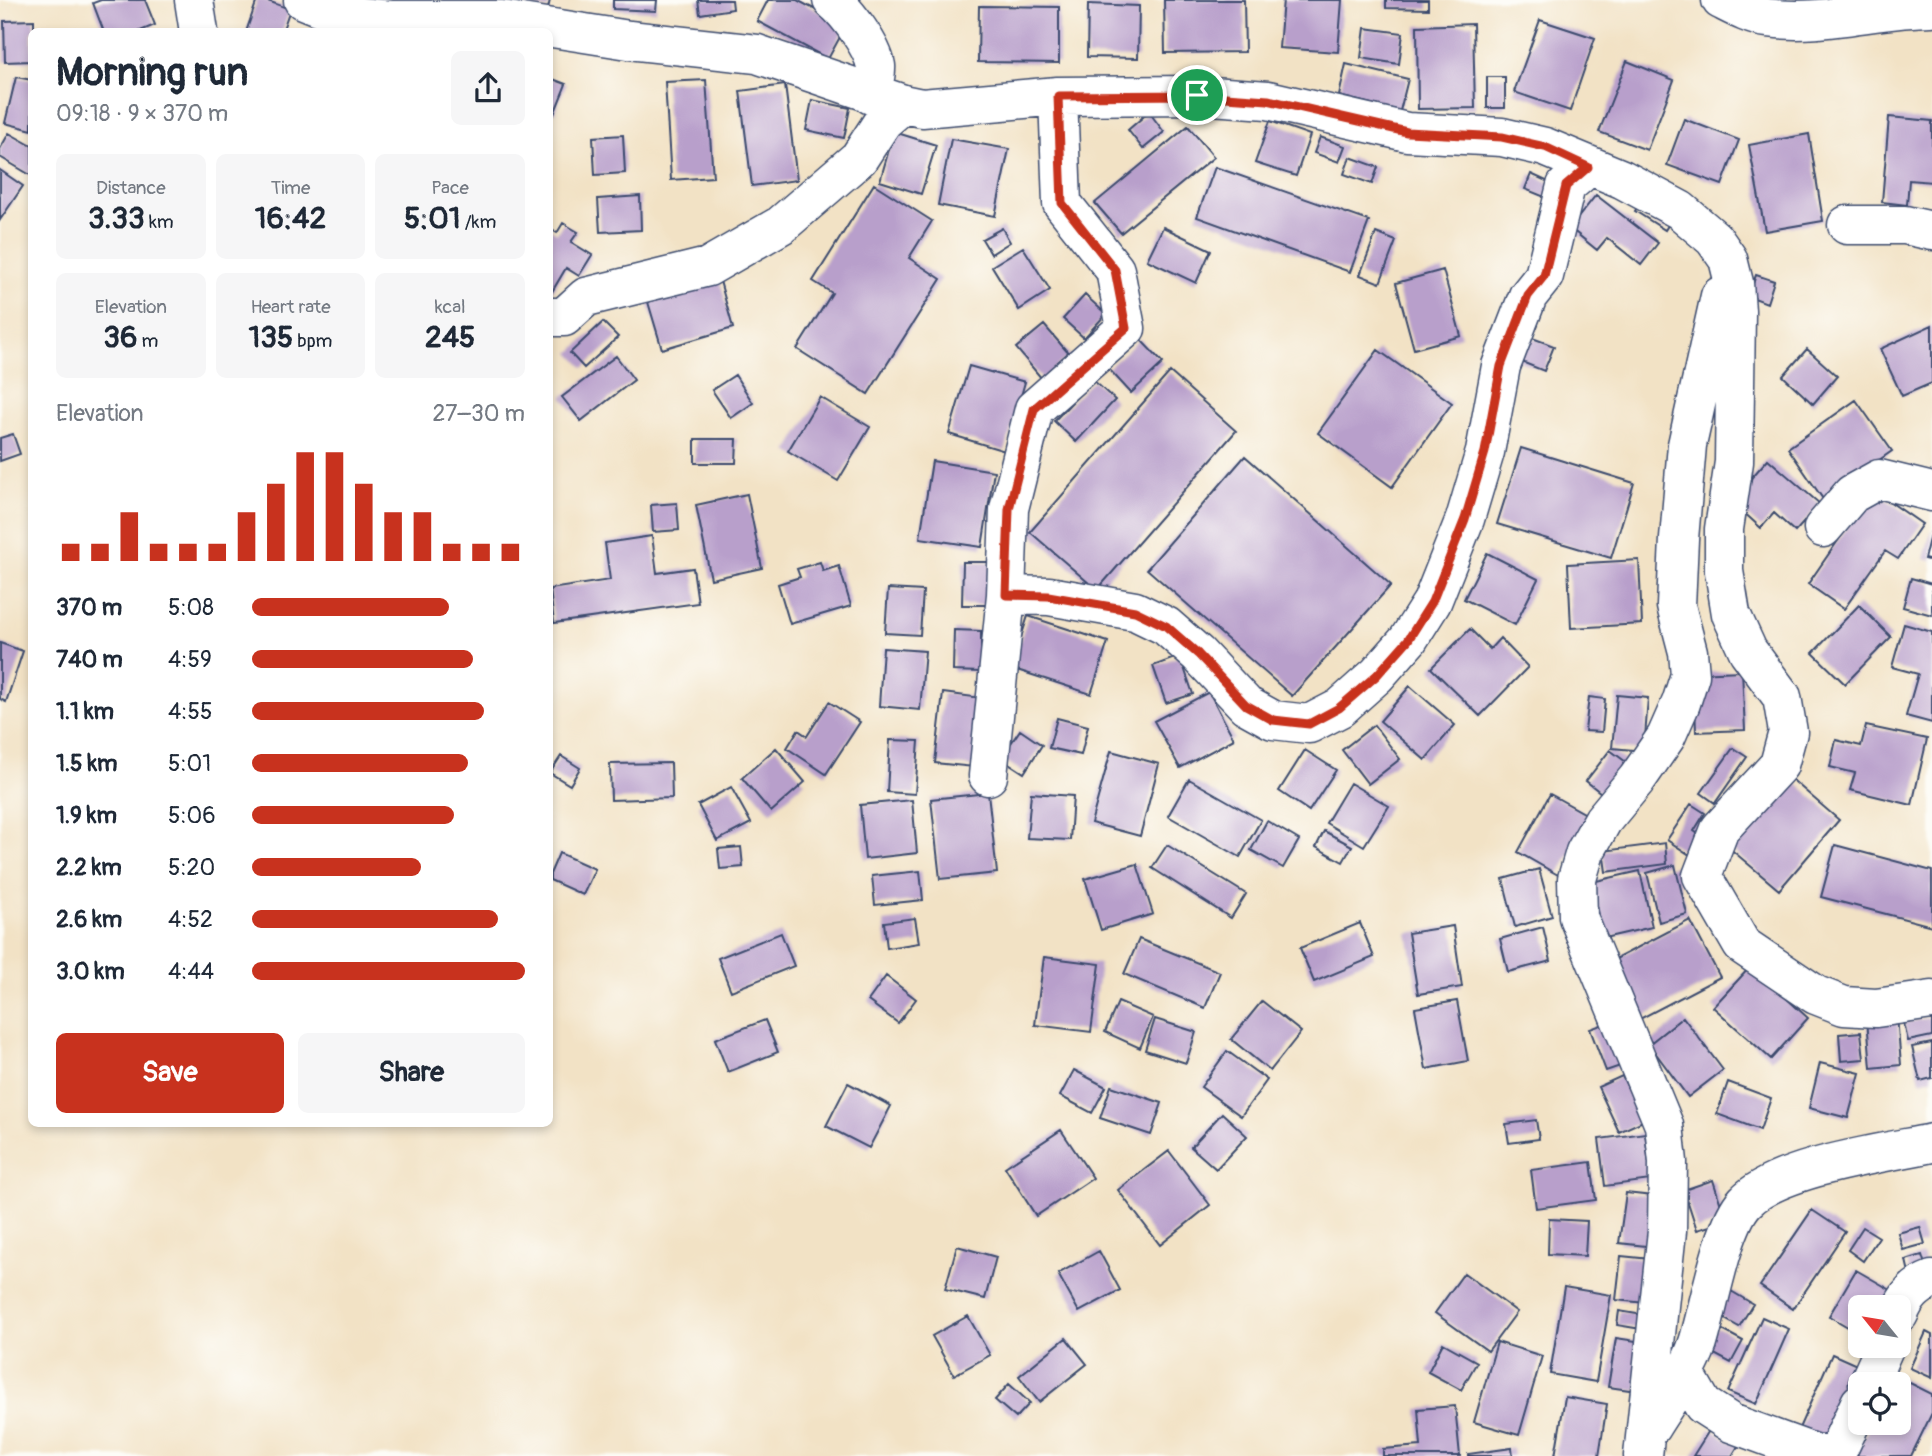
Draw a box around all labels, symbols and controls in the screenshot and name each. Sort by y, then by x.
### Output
text: Morning run [56,49,248,97]
button: share [451,51,525,125]
pin [1167,65,1227,125]
icon: arrive [1178,76,1216,114]
text: 09:18 · 9 × 370 m [56,99,228,128]
text: Distance [96,176,166,200]
text: Time [271,176,310,200]
text: Pace [431,176,469,200]
text: 3.33 [88,200,145,237]
text: 16:42 [255,200,326,237]
text: 5:01 [404,200,461,237]
text: km [145,210,174,234]
text: /km [461,210,496,234]
text: Elevation [95,295,167,319]
text: Heart rate [250,295,331,319]
text: kcal [435,295,466,319]
text: 36 [103,319,137,356]
text: 135 [248,319,293,356]
text: 245 [425,319,475,356]
text: m [137,329,158,353]
text: bpm [293,329,333,353]
text: Elevation [56,399,144,428]
text: 27–30 m [432,399,525,428]
text: 370 m [56,593,122,622]
text: 5:08 [168,593,214,622]
text: 740 m [56,645,123,674]
text: 4:59 [168,645,212,674]
text: 1.1 km [56,697,114,726]
text: 4:55 [168,697,212,726]
text: 1.5 km [56,749,118,778]
text: 5:01 [168,749,211,778]
text: 1.9 km [56,801,117,830]
text: 5:06 [168,801,216,830]
text: 2.2 km [56,853,122,882]
text: 5:20 [168,853,215,882]
text: 2.6 km [56,905,122,934]
text: 4:52 [168,905,213,934]
text: 3.0 km [56,957,125,986]
text: 4:44 [168,957,214,986]
button: Save [56,1033,284,1113]
button: Share [298,1033,525,1113]
north arrow [1848,1295,1911,1358]
map controls [1848,1295,1911,1435]
button: locate [1848,1372,1911,1435]

